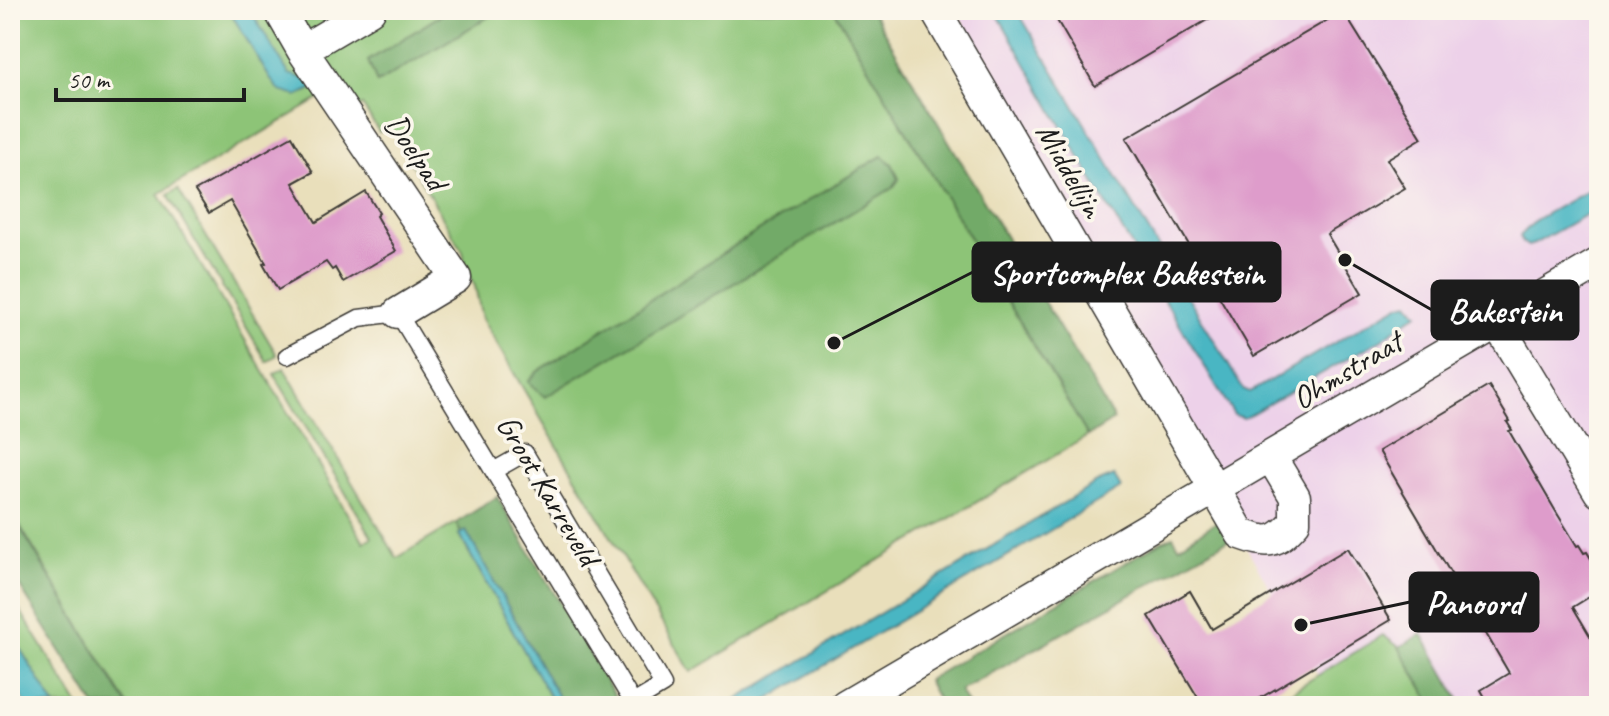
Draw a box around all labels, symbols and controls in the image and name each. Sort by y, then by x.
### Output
scale bar [56,52,244,102]
text: 50 m [68,65,111,95]
street label: Doelpad [376,106,459,202]
street label: Middellijn [1027,115,1114,226]
callout: Sportcomplex Bakestein [973,243,1280,301]
text: Sportcomplex Bakestein [990,251,1267,294]
callout: Bakestein [1432,281,1578,339]
text: Bakestein [1448,289,1563,332]
street label: Ohmstraat [1285,319,1413,419]
street label: Groot Karreveld [487,407,611,577]
callout: Panoord [1410,573,1538,631]
text: Panoord [1426,581,1527,624]

